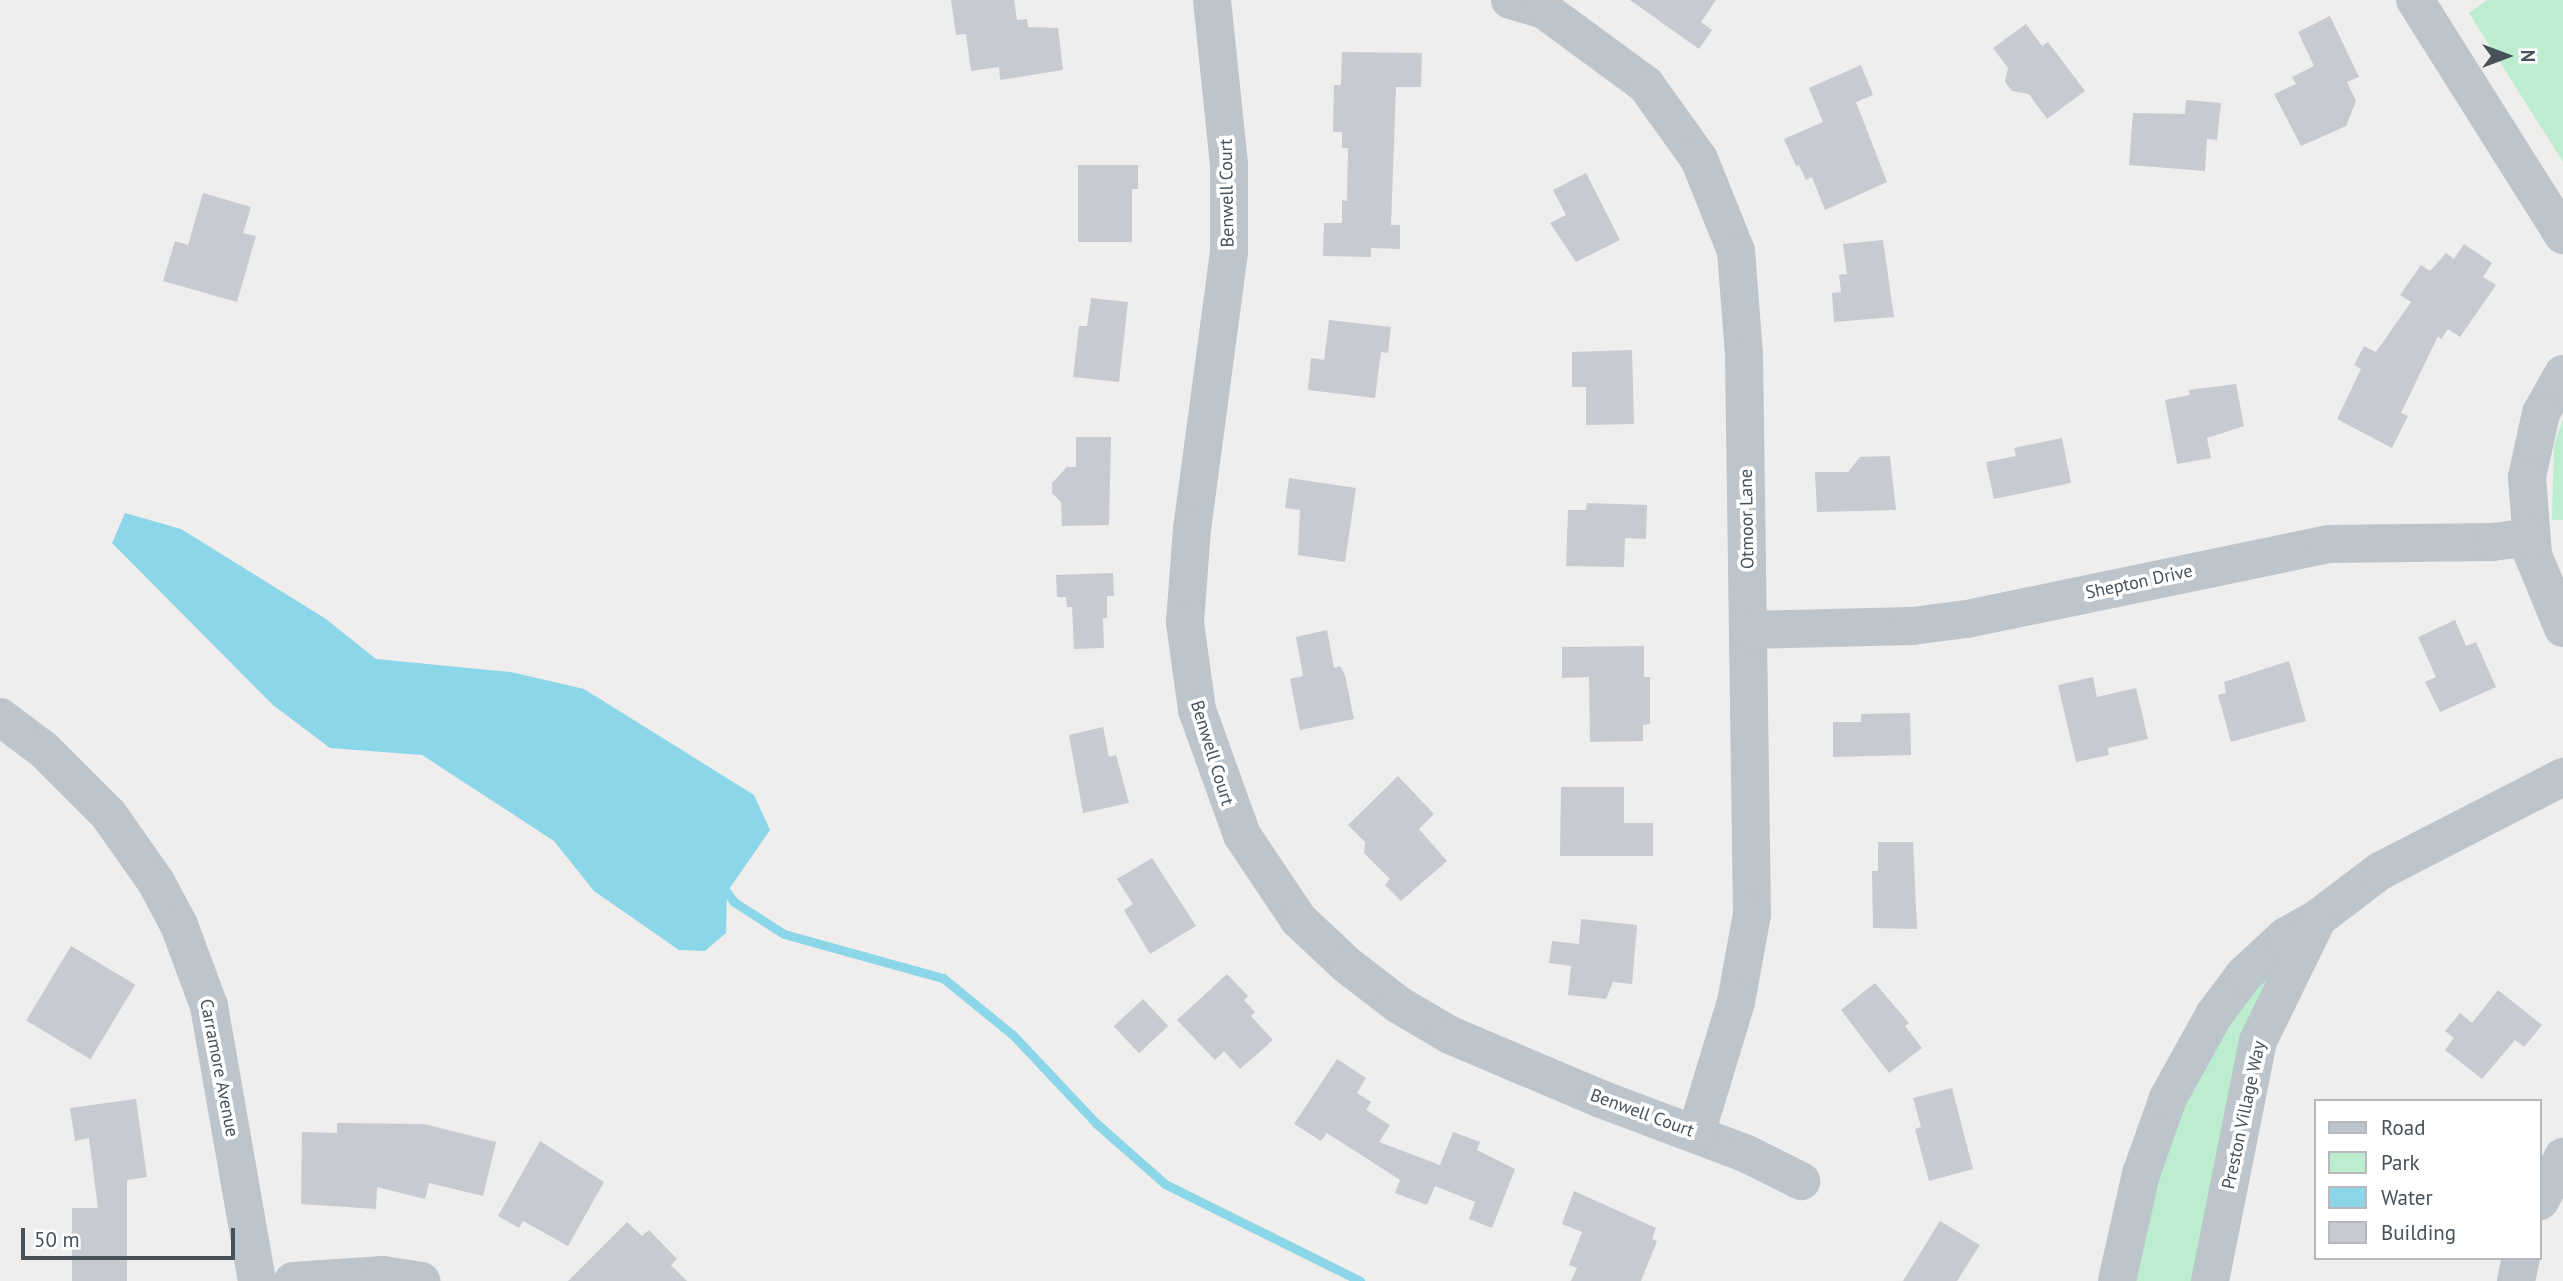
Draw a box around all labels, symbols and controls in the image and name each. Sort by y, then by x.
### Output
north arrow [2472,21,2542,91]
text: N [2516,50,2540,62]
street label: Benwell Court [1215,138,1239,248]
street label: Otmoor Lane [1735,469,1759,569]
street label: Shepton Drive [2084,560,2194,604]
street label: Benwell Court [1186,698,1238,808]
street label: Carramore Avenue [195,997,243,1139]
street label: Preston Village Way [2218,1038,2270,1192]
street label: Benwell Court [1587,1084,1697,1142]
legend [2314,1099,2542,1260]
text: Road [2381,1114,2425,1141]
text: Park [2381,1149,2420,1176]
text: Water [2381,1184,2433,1211]
scale bar [24,1214,238,1258]
text: Building [2381,1219,2456,1246]
text: 50 m [34,1226,80,1253]

